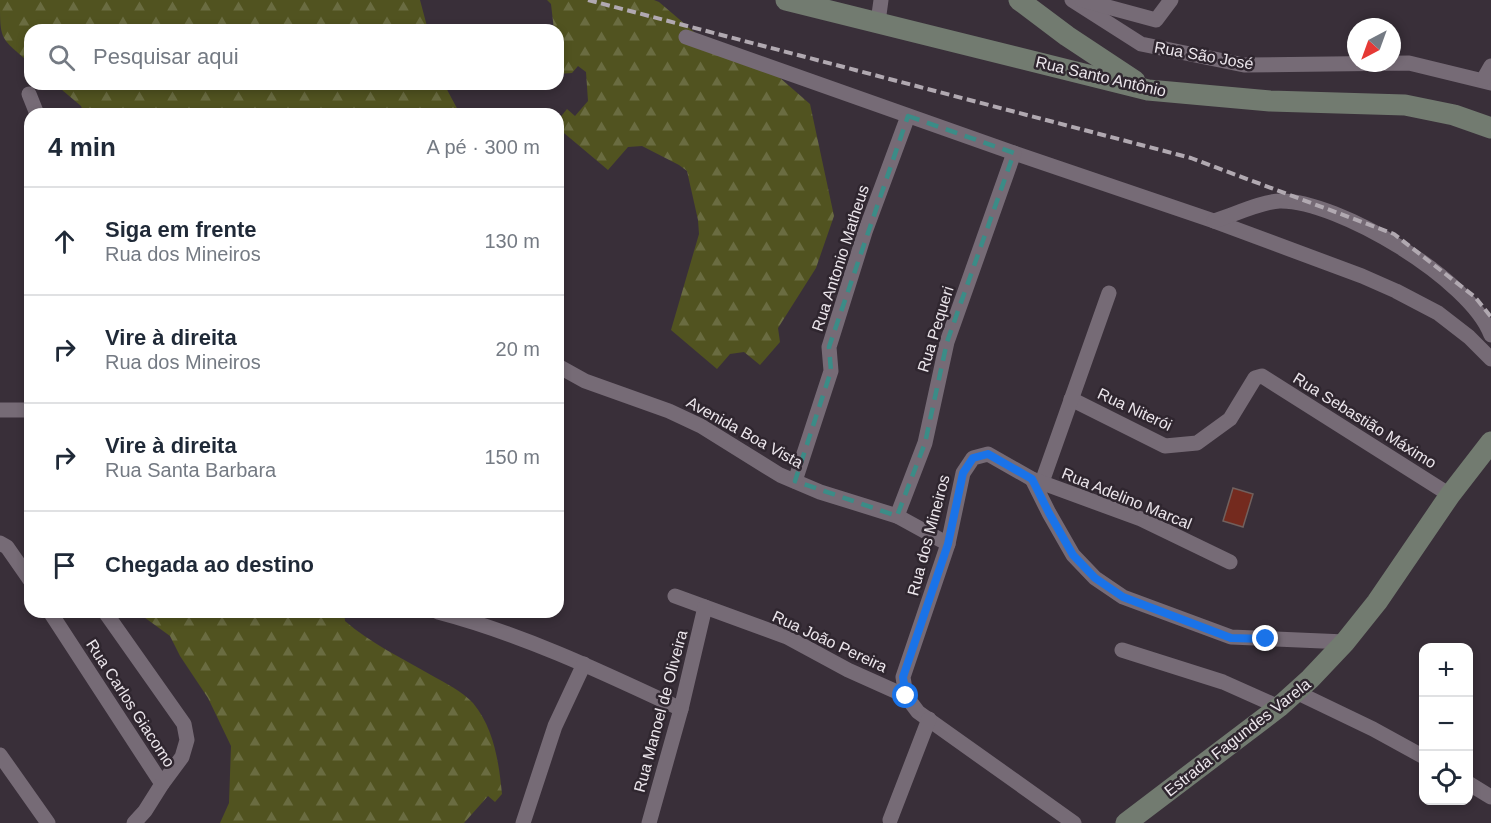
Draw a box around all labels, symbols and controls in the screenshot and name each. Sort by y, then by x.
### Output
north arrow [1347,18,1401,72]
search box [24,24,564,90]
street label: Rua São José [1153,38,1255,73]
icon: search [45,41,78,74]
text: Pesquisar aqui [93,44,239,69]
street label: Rua Santo Antônio [1034,53,1168,100]
text: 4 min [48,132,116,162]
text: A pé · 300 m [427,136,540,158]
street label: Rua Antonio Matheus [809,183,872,334]
text: Siga em frente [105,217,257,242]
icon: ahead [48,225,81,258]
text: 130 m [484,230,540,252]
text: Rua dos Mineiros [105,243,261,265]
street label: Rua Pequeri [914,284,957,374]
text: Vire à direita [105,325,237,350]
icon: right [48,333,81,366]
text: 20 m [496,338,540,360]
text: Rua dos Mineiros [105,351,261,373]
street label: Rua Sebastião Máximo [1290,369,1439,472]
street label: Rua Niterói [1095,385,1175,434]
street label: Avenida Boa Vista [684,393,806,471]
text: Vire à direita [105,433,237,458]
icon: right [48,441,81,474]
text: 150 m [484,446,540,468]
text: Rua Santa Barbara [105,459,276,481]
street label: Rua Adelino Marcal [1059,465,1194,532]
street label: Rua dos Mineiros [904,473,953,597]
icon: arrive [48,549,81,582]
text: Chegada ao destino [105,552,314,577]
street label: Rua João Pereira [770,607,890,676]
route end [1252,625,1278,651]
street label: Rua Manoel de Oliveira [631,628,690,794]
street label: Rua Carlos Giacomo [83,636,178,770]
map controls [1419,643,1473,805]
button: + [1419,643,1473,697]
street label: Estrada Fagundes Varela [1161,675,1314,800]
route start [892,682,918,708]
button: − [1419,697,1473,751]
button: locate [1419,751,1473,805]

